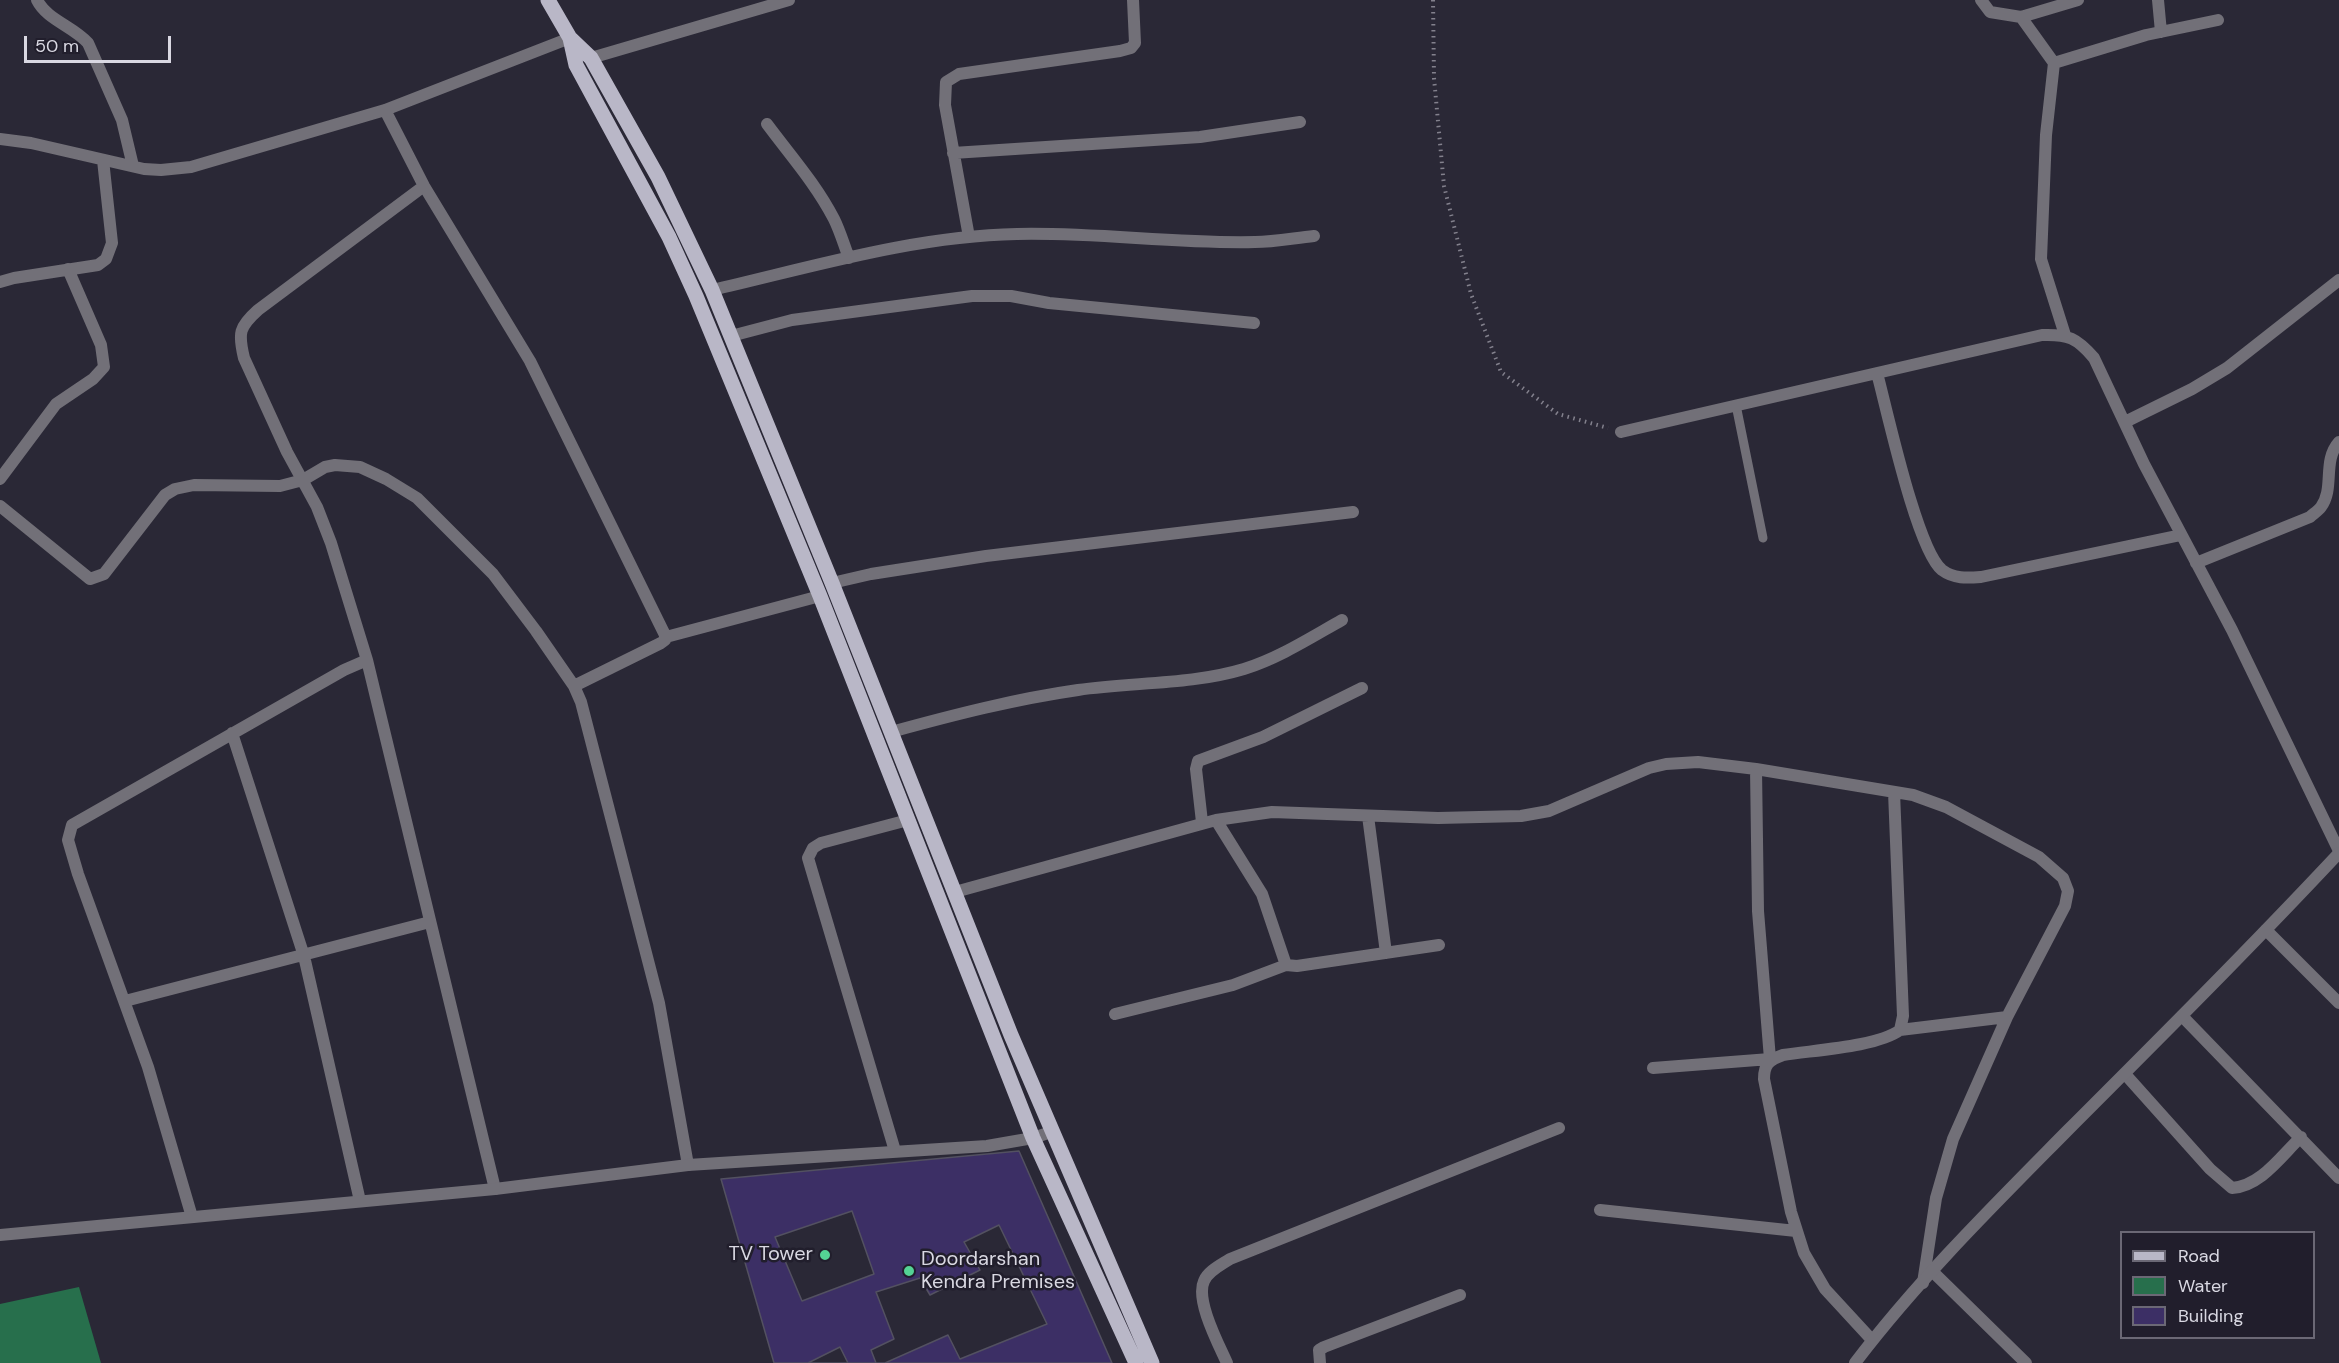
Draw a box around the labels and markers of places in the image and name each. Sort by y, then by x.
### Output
place label: TV Tower [729,1243,813,1267]
marker: TV Tower [818,1248,832,1262]
place label: Doordarshan Kendra Premises [921,1248,1075,1295]
marker: Doordarshan Kendra Premises [902,1264,916,1278]

